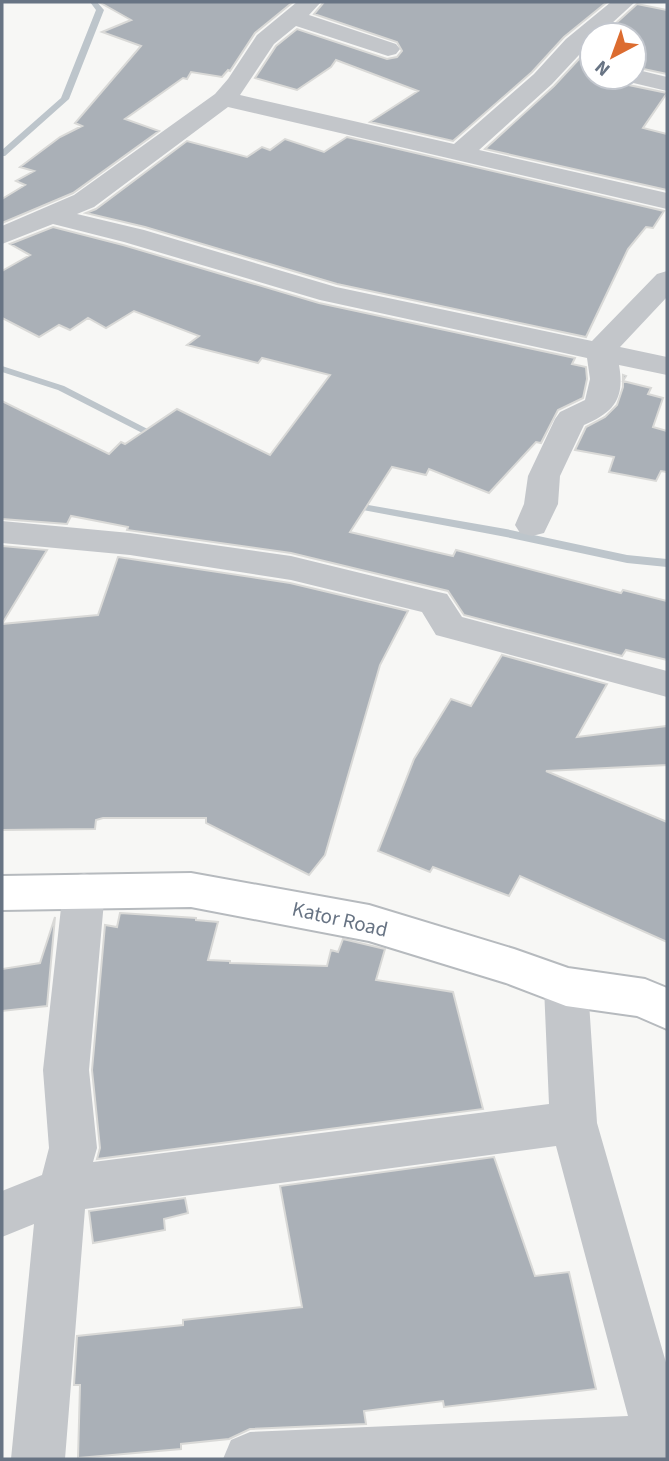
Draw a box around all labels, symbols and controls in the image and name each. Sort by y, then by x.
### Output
north arrow [578,21,648,91]
text: N [589,53,616,82]
street label: Kator Road [289,893,391,945]

